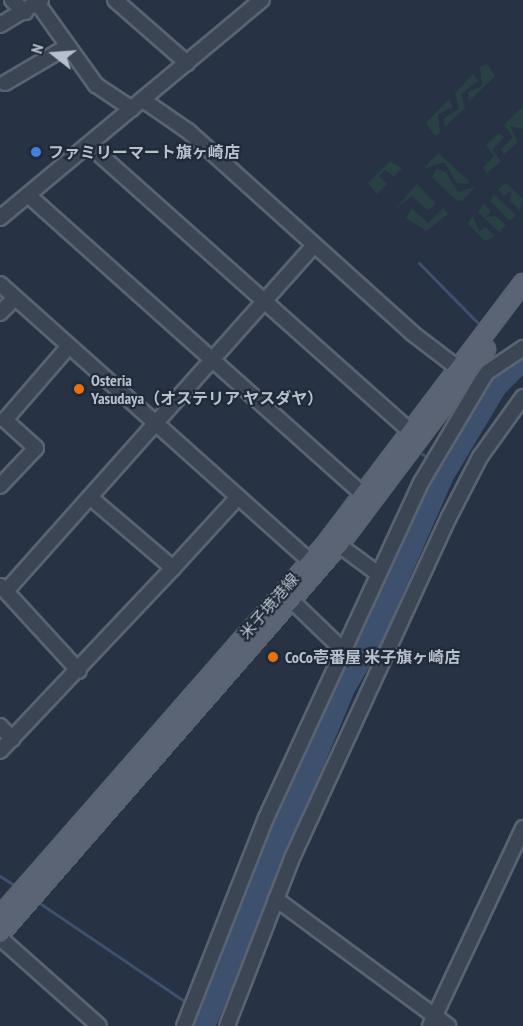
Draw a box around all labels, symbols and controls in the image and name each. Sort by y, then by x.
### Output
north arrow [24,24,84,84]
text: N [26,42,48,56]
place label: ファミリーマート旗ヶ崎店 [48,142,240,162]
marker: ファミリーマート旗ヶ崎店 [29,145,43,159]
place label: Osteria Yasudaya（オステリア ヤスダヤ） [91,370,323,408]
marker: Osteria Yasudaya（オステリア ヤスダヤ） [72,382,86,396]
street label: 米子境港線 [236,570,302,642]
place label: CoCo壱番屋 米子旗ヶ崎店 [285,647,460,667]
marker: CoCo壱番屋 米子旗ヶ崎店 [266,650,280,664]

